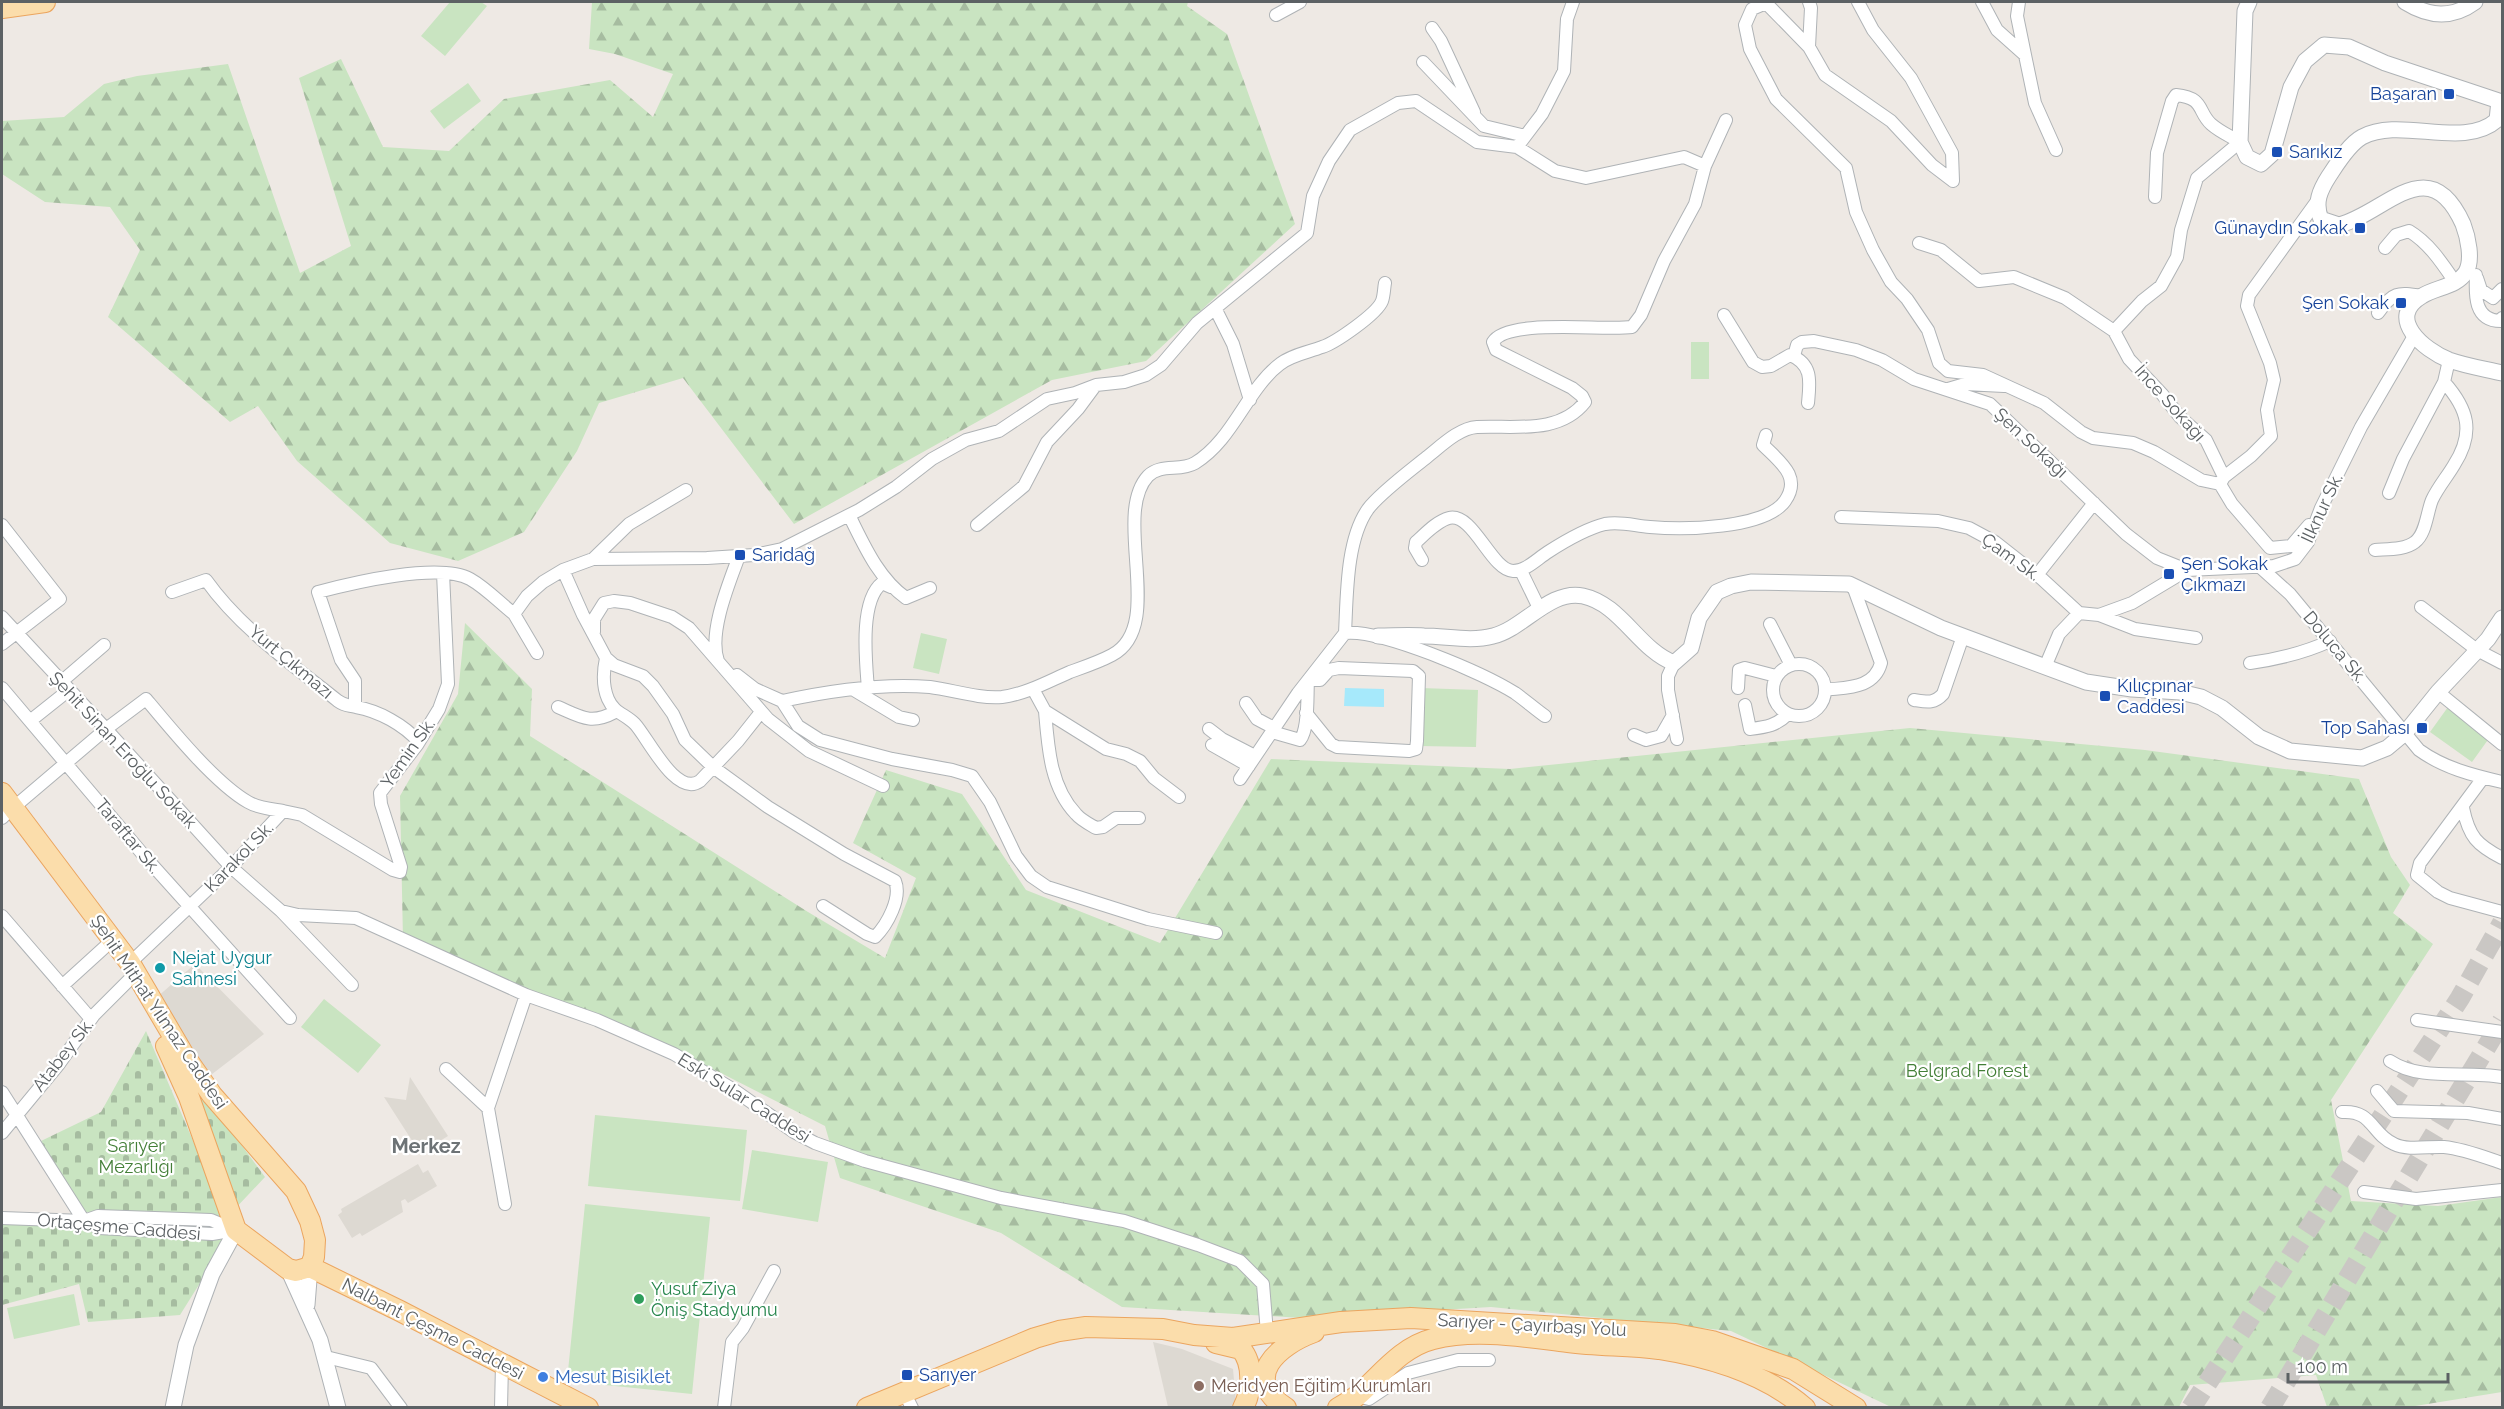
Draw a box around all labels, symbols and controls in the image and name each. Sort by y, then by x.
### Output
place label: Başaran [2370,83,2437,104]
marker: Başaran [2442,87,2456,101]
place label: Sarıkız [2289,141,2342,162]
marker: Sarıkız [2270,145,2284,159]
place label: Günaydın Sokak [2214,217,2348,238]
marker: Günaydın Sokak [2353,221,2367,235]
place label: Şen Sokak [2302,292,2389,313]
marker: Şen Sokak [2394,296,2408,310]
street label: İnce Sokağı [2130,360,2210,445]
street label: Şen Sokağı [1990,403,2072,482]
street label: İlknur Sk. [2296,470,2347,546]
street label: Çam Sk. [1978,528,2045,585]
place label: Saridağ [752,544,815,565]
marker: Saridağ [733,548,747,562]
place label: Şen Sokak Çıkmazı [2181,553,2269,595]
marker: Şen Sokak Çıkmazı [2162,567,2176,581]
street label: Doluca Sk. [2299,606,2371,687]
street label: Yurt Çıkmazı [245,620,338,703]
street label: Şehit Sinan Eroğlu Sokak [45,667,202,833]
place label: Kılıçpınar Caddesi [2117,675,2194,717]
marker: Kılıçpınar Caddesi [2098,689,2112,703]
street label: Yemin Sk. [376,714,439,792]
place label: Top Sahası [2321,717,2410,738]
marker: Top Sahası [2415,721,2429,735]
street label: Taraftar Sk. [91,794,166,877]
street label: Karakol Sk. [200,817,277,896]
street label: Şehit Mithat Yılmaz Caddesi [87,911,232,1113]
place label: Nejat Uygur Sahnesi [172,947,273,989]
marker: Nejat Uygur Sahnesi [153,961,167,975]
street label: Atabey Sk. [28,1014,98,1095]
street label: Eski Sular Caddesi [674,1048,814,1147]
park label: Belgrad Forest [1906,1060,2028,1081]
district label: Merkez [391,1134,461,1158]
park label: Sarıyer Mezarlığı [99,1135,173,1177]
street label: Ortaçeşme Caddesi [36,1209,202,1244]
street label: Nalbant Çeşme Caddesi [339,1273,528,1384]
place label: Yusuf Ziya Öniş Stadyumu [651,1278,778,1320]
marker: Yusuf Ziya Öniş Stadyumu [632,1292,646,1306]
street label: Sarıyer - Çayırbaşı Yolu [1437,1309,1627,1340]
scale bar [2288,1346,2448,1384]
text: 100 m [2297,1356,2348,1377]
place label: Sarıyer [919,1364,977,1385]
place label: Mesut Bisiklet [555,1366,671,1387]
marker: Sarıyer [900,1368,914,1382]
marker: Mesut Bisiklet [536,1370,550,1384]
place label: Meridyen Eğitim Kurumları [1211,1375,1431,1396]
marker: Meridyen Eğitim Kurumları [1192,1379,1206,1393]

